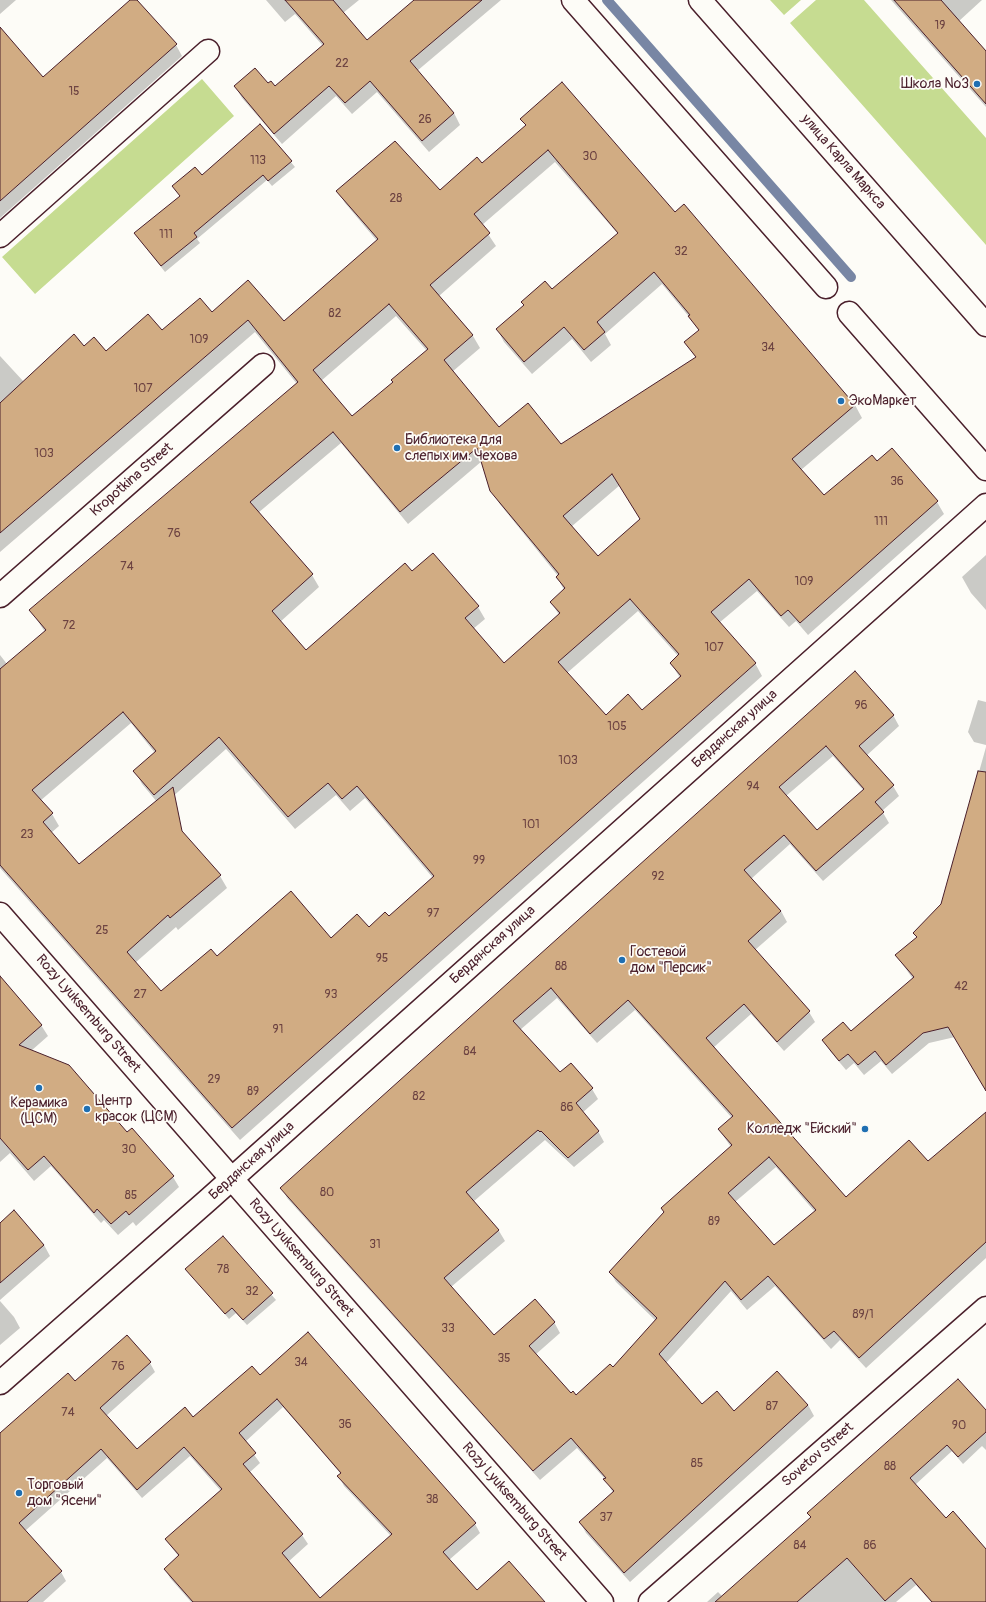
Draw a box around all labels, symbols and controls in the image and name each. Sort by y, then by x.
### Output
house number: 19 [935,19,945,33]
house number: 22 [335,57,349,71]
place label: Школа №3 [901,76,969,92]
marker: Школа №3 [972,79,982,89]
house number: 15 [68,85,80,99]
street label: улица Карла Маркса [797,111,889,213]
house number: 26 [418,113,432,127]
house number: 30 [583,150,597,164]
house number: 113 [250,154,266,168]
house number: 28 [390,192,402,206]
house number: 111 [159,228,173,242]
house number: 32 [674,245,688,259]
house number: 82 [329,307,341,321]
house number: 109 [189,333,209,347]
house number: 34 [761,341,775,355]
house number: 107 [133,382,153,396]
place label: ЭкоМаркет [849,393,916,409]
marker: ЭкоМаркет [836,396,846,406]
place label: Библиотека для слепых им. Чехова [405,432,517,464]
street label: Kropotkina Street [87,439,177,521]
marker: Библиотека для слепых им. Чехова [392,443,402,453]
house number: 103 [34,447,54,461]
house number: 36 [890,475,904,489]
house number: 111 [874,515,888,529]
house number: 76 [167,527,181,541]
house number: 74 [120,560,134,574]
house number: 109 [794,575,814,589]
house number: 72 [62,619,76,633]
house number: 107 [704,641,724,655]
street label: Бердянская улица [689,686,781,772]
house number: 96 [854,699,868,713]
house number: 105 [607,720,627,734]
house number: 103 [558,754,578,768]
house number: 94 [746,780,760,794]
house number: 101 [522,818,540,832]
house number: 23 [20,828,34,842]
house number: 99 [473,854,485,868]
house number: 92 [652,870,664,884]
street label: Бердянская улица [447,902,539,988]
house number: 97 [427,907,439,921]
house number: 25 [95,924,109,938]
place label: Гостевой дом "Персик" [630,944,712,976]
street label: Rozy Lyuksemburg Street [32,951,144,1077]
house number: 95 [376,952,388,966]
marker: Гостевой дом "Персик" [617,955,627,965]
house number: 88 [555,960,567,974]
house number: 42 [954,980,968,994]
house number: 27 [133,988,147,1002]
house number: 93 [325,988,337,1002]
house number: 91 [273,1023,283,1037]
house number: 84 [463,1045,477,1059]
house number: 29 [208,1073,220,1087]
marker: Керамика (ЦСМ) [34,1083,44,1093]
house number: 89 [247,1085,259,1099]
house number: 82 [413,1090,425,1104]
place label: Центр красок (ЦСМ) [95,1093,178,1126]
place label: Керамика (ЦСМ) [10,1095,68,1128]
house number: 86 [560,1101,574,1115]
marker: Центр красок (ЦСМ) [82,1104,92,1114]
street label: Бердянская улица [206,1118,298,1204]
place label: Колледж "Ейский" [747,1121,857,1137]
marker: Колледж "Ейский" [860,1124,870,1134]
house number: 30 [122,1143,136,1157]
house number: 80 [320,1186,334,1200]
house number: 85 [125,1189,137,1203]
street label: Rozy Lyuksemburg Street [245,1195,357,1321]
house number: 89 [708,1215,720,1229]
house number: 31 [369,1238,381,1252]
house number: 78 [217,1263,229,1277]
house number: 32 [245,1285,259,1299]
house number: 89/1 [852,1308,874,1322]
house number: 33 [441,1322,455,1336]
house number: 35 [497,1352,511,1366]
house number: 34 [294,1356,308,1370]
house number: 76 [111,1360,125,1374]
house number: 87 [766,1400,778,1414]
house number: 74 [61,1406,75,1420]
house number: 36 [338,1418,352,1432]
street label: Sovetov Street [779,1419,857,1491]
house number: 90 [952,1419,966,1433]
street label: Rozy Lyuksemburg Street [458,1439,570,1565]
house number: 85 [691,1457,703,1471]
house number: 88 [884,1460,896,1474]
place label: Торговый дом "Ясени" [27,1477,102,1510]
marker: Торговый дом "Ясени" [14,1488,24,1498]
house number: 38 [426,1493,438,1507]
house number: 37 [599,1511,613,1525]
house number: 84 [793,1539,807,1553]
house number: 86 [863,1539,877,1553]

